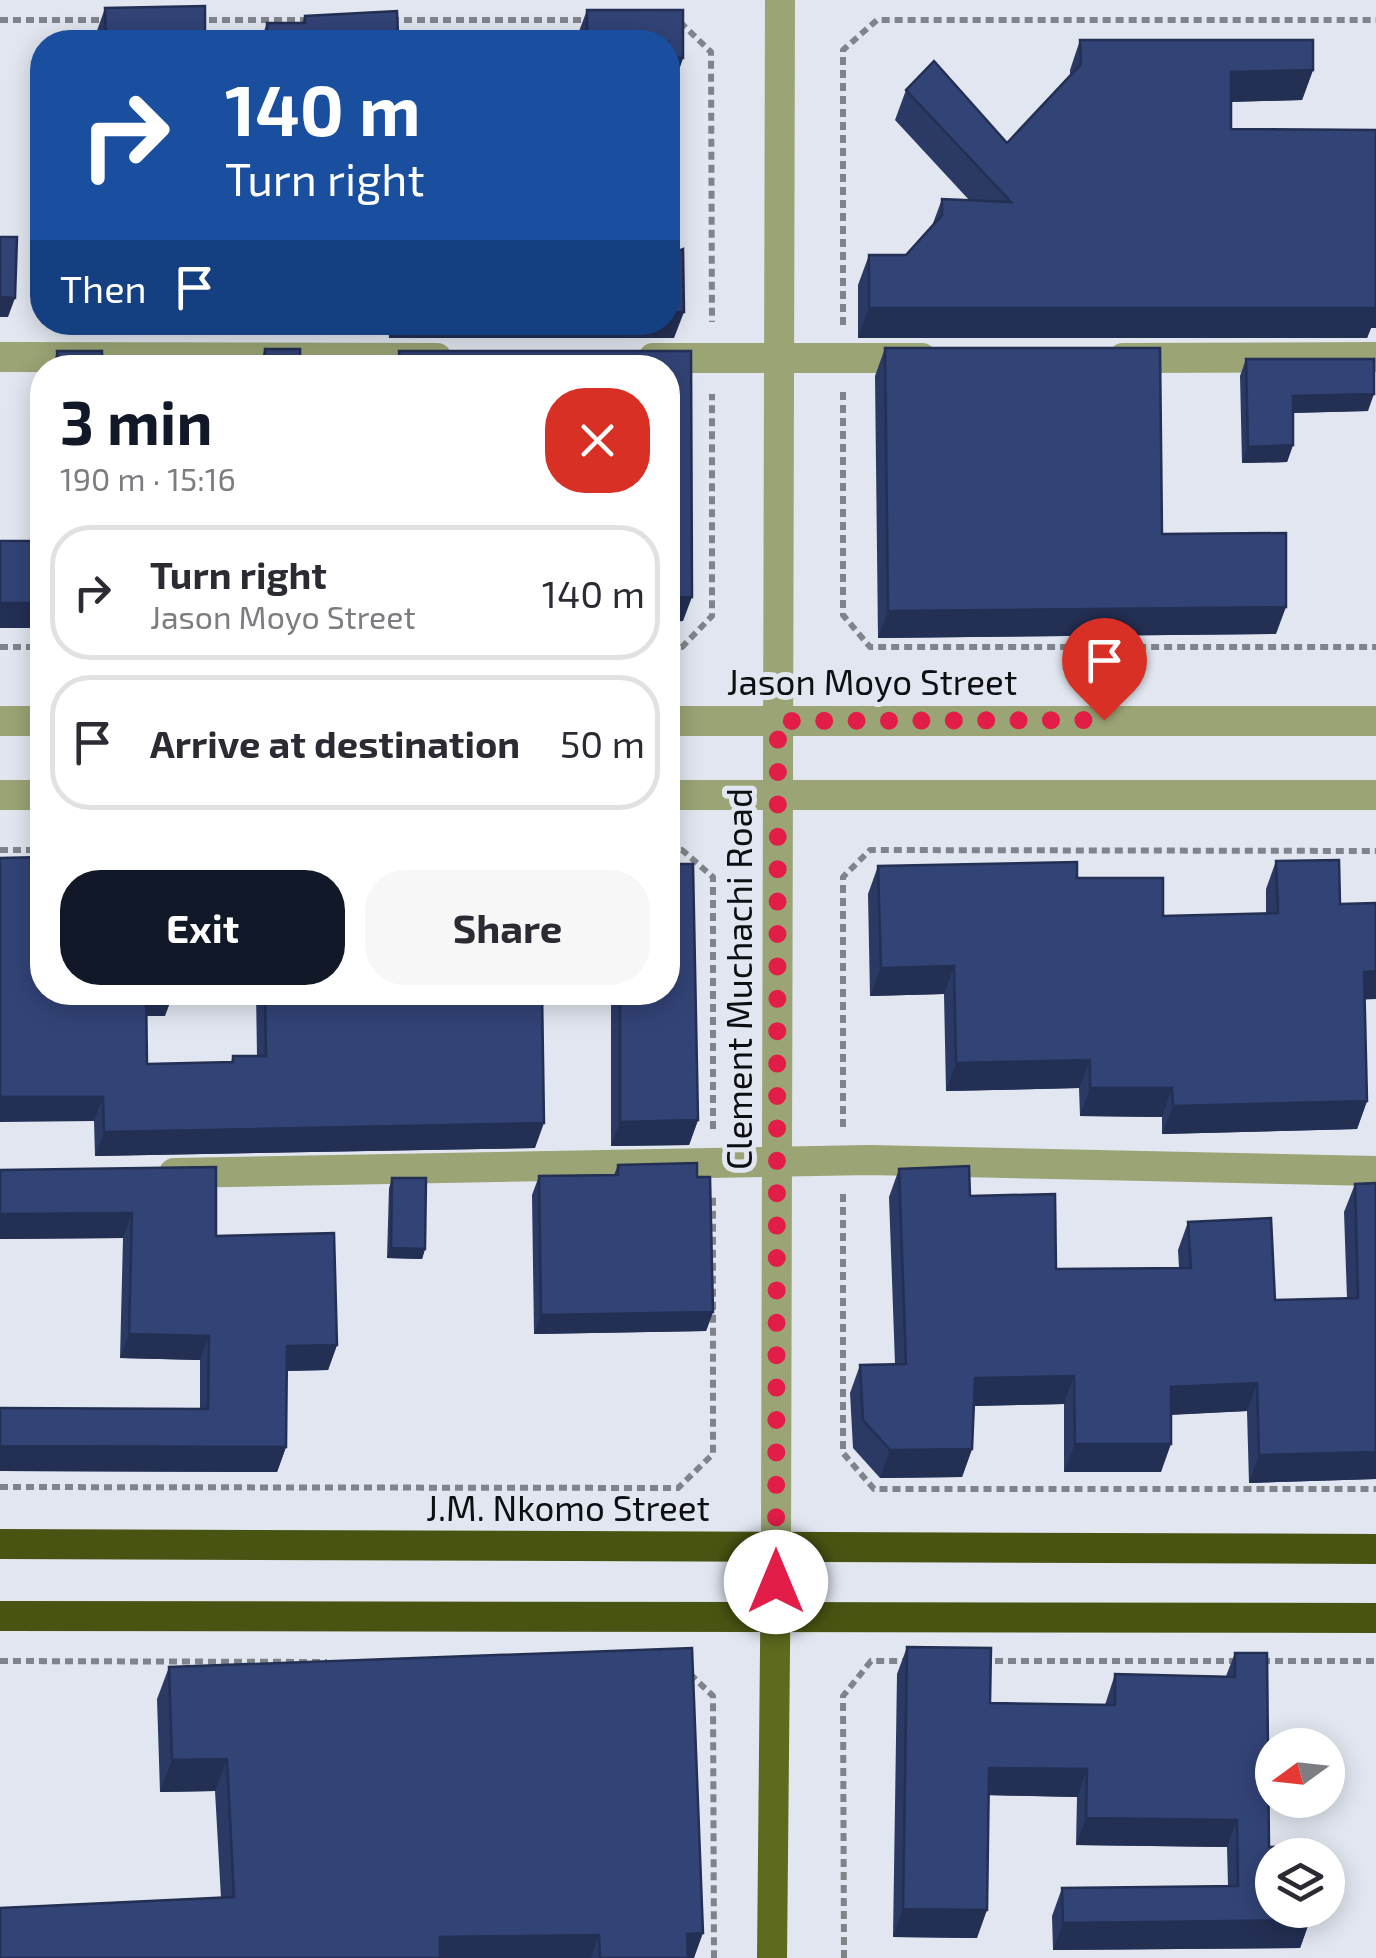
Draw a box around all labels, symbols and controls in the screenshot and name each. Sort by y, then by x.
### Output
text: 140 m [225,66,421,150]
icon: right [60,70,190,200]
text: Turn right [225,151,425,205]
icon: arrive [167,260,222,315]
text: Then [60,265,147,311]
text: 3 min [60,385,212,457]
button: close [545,388,650,493]
text: 190 m · 15:16 [60,459,236,497]
text: Turn right [150,551,327,597]
icon: right [65,565,120,620]
text: 140 m [542,570,645,616]
text: Jason Moyo Street [150,597,416,635]
pin [1062,618,1147,721]
icon: arrive [1077,633,1132,688]
street label: Jason Moyo Street [727,660,1017,702]
icon: arrive [65,715,120,770]
text: Arrive at destination [150,720,520,766]
text: 50 m [560,720,645,766]
street label: Clement Muchachi Road [717,788,759,1170]
button: Exit [60,870,345,985]
button: Share [365,870,650,985]
street label: J.M. Nkomo Street [426,1486,710,1528]
position arrow [724,1530,828,1634]
north arrow [1255,1728,1345,1818]
map controls [1255,1728,1345,1928]
button: layers [1255,1838,1345,1928]

